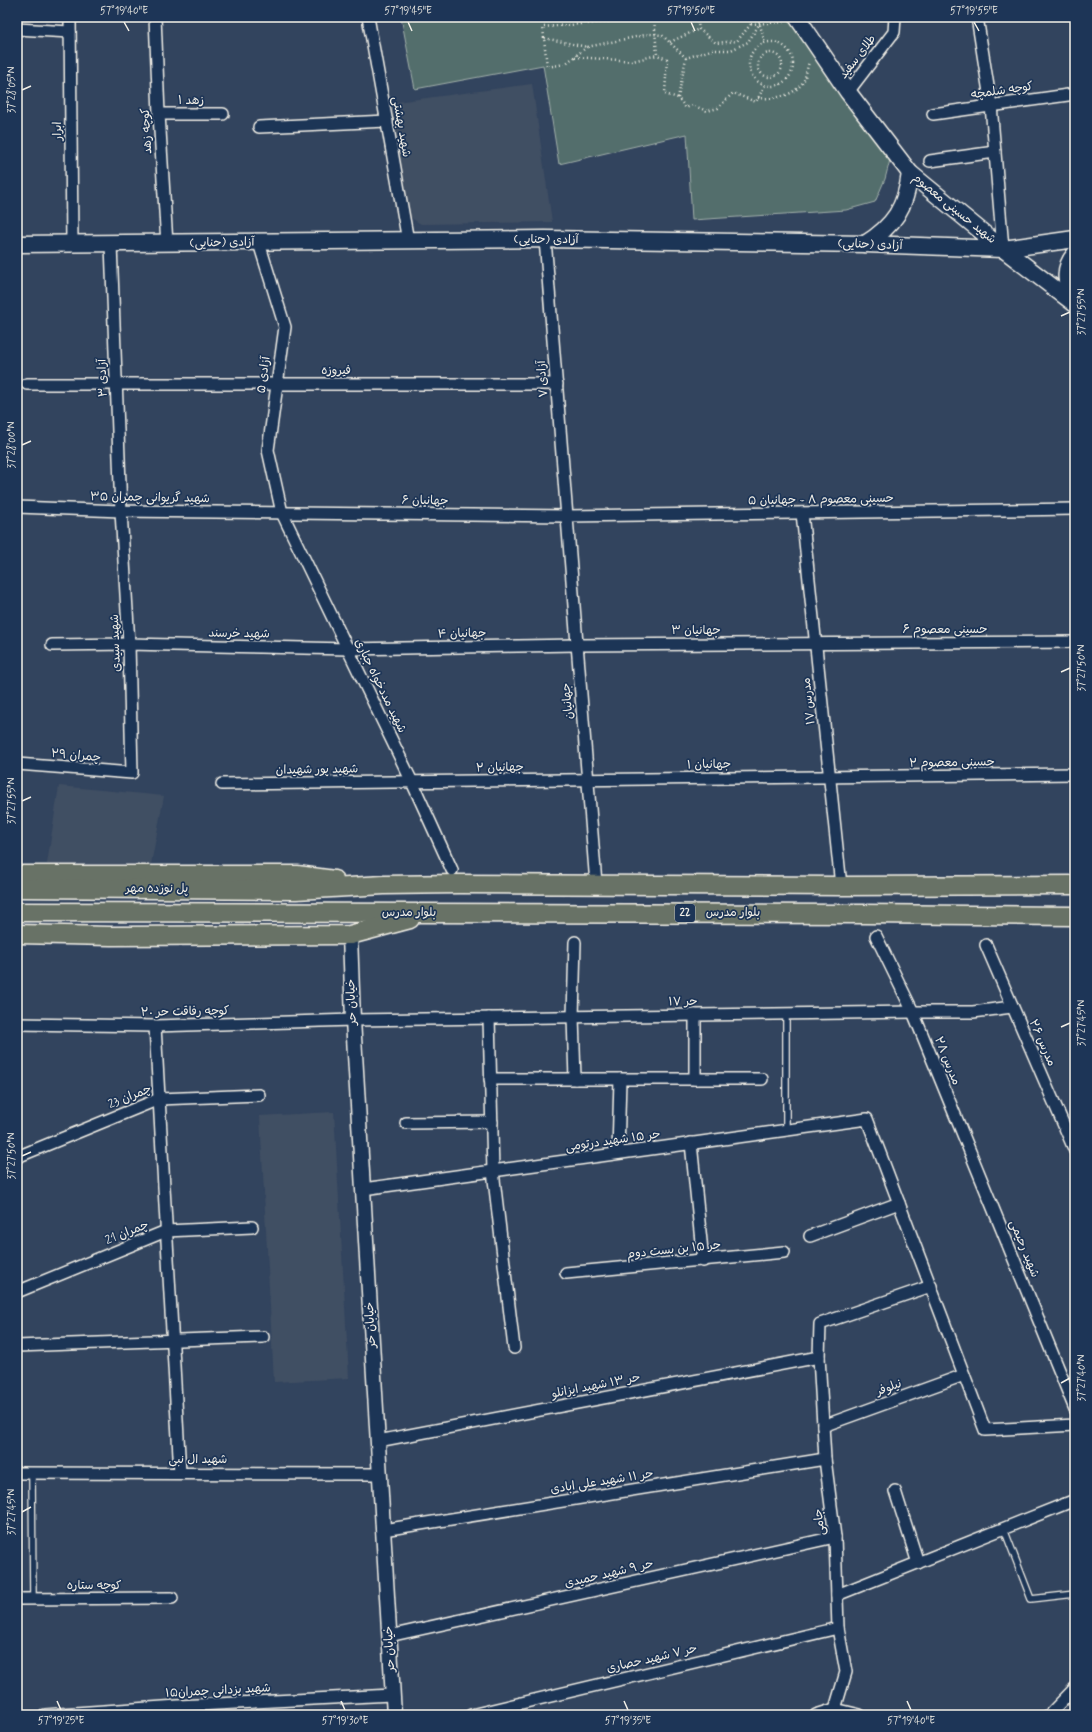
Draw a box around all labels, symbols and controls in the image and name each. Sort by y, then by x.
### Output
text: 57°19'40"E [100,4,148,18]
text: 57°19'45"E [384,4,432,18]
text: 57°19'50"E [667,4,715,18]
text: 57°19'55"E [950,4,998,18]
street label: طلای سفید [836,32,880,82]
text: 37°28'05"N [5,66,19,113]
street label: کوچه شلمچه [970,79,1034,103]
street label: زهد ۱ [178,93,204,109]
street label: شهید بهشتی [388,95,414,159]
street label: کوچه زهد [138,108,156,154]
street label: ابرار [50,121,66,142]
street label: شهید حسینی معصوم [909,170,999,248]
street label: آزادی (حنایی) [514,232,580,248]
street label: آزادی (حنایی) [189,234,256,252]
street label: آزادی (حنایی) [837,236,904,254]
text: 37°27'55"N [1075,288,1089,335]
street label: آزادی ۵ [254,355,275,394]
street label: آزادی ۳ [94,357,112,397]
street label: آزادی ۷ [534,359,552,398]
street label: فیروزه [321,363,351,379]
text: 37°28'00"N [5,421,19,469]
street label: شهید گریوانی چمران ۳۵ [90,489,210,507]
street label: حسینی معصوم ۸ - جهانیان ۵ [748,491,894,509]
street label: جهانیان ۶ [401,493,449,509]
street label: شهید سیدی [107,614,125,672]
street label: حسینی معصوم ۶ [903,622,987,638]
street label: جهانیان ۳ [671,623,721,639]
street label: شهید خرسند [208,625,270,643]
street label: جهانیان ۴ [437,626,487,642]
street label: شهید مددخواه جباری [350,636,410,736]
text: 37°27'50"N [1075,644,1089,692]
street label: مدرس ۱۷ [799,677,819,725]
street label: جهانیان [558,682,578,720]
street label: چمران ۲۹ [50,746,102,766]
street label: حسینی معصوم ۲ [909,754,995,772]
street label: جهانیان ۱ [687,757,731,773]
street label: جهانیان ۲ [476,760,524,776]
street label: شهید پور شهیدان [276,761,358,779]
text: 37°27'55"N [5,777,19,824]
street label: پل نوزده مهر [125,881,188,897]
road number: 22 [675,904,695,922]
street label: بلوار مدرس [382,905,436,921]
street label: بلوار مدرس [706,905,760,921]
street label: خیابان حر [343,979,361,1026]
street label: حر ۱۷ [668,994,698,1010]
text: 37°27'45"N [1075,999,1089,1046]
street label: کوچه رفاقت حر ۲۰ [141,1003,229,1021]
street label: مدرس ۲۶ [1025,1017,1059,1069]
street label: مدرس ۲۸ [930,1034,964,1088]
street label: چمران 23 [106,1081,154,1113]
street label: حر ۱۵ شهید درتومی [564,1126,662,1156]
text: 37°27'50"N [5,1132,19,1180]
street label: چمران 21 [103,1217,151,1249]
street label: شهید رحیمی [1005,1218,1043,1280]
street label: حر ۱۵ بن بست دوم [626,1237,722,1263]
street label: خیابان حر [362,1302,380,1349]
text: 37°27'40"N [1075,1354,1089,1401]
street label: حر ۱۳ شهید ایزانلو [549,1370,642,1403]
street label: نیلوفر [873,1376,904,1400]
street label: شهید ال نبی [169,1452,227,1468]
street label: حر ۱۱ شهید علی ابادی [549,1466,655,1498]
text: 37°27'45"N [5,1488,19,1535]
street label: جامی [810,1508,830,1536]
street label: حر ۹ شهید حمیدی [563,1556,655,1592]
street label: کوچه ستاره [67,1578,121,1594]
street label: خیابان حر [381,1626,399,1673]
street label: حر ۷ شهید حصاری [605,1641,699,1677]
street label: شهید یزدانی چمران۱۵ [165,1680,271,1702]
text: 57°19'25"E [38,1714,84,1728]
text: 57°19'30"E [322,1714,368,1728]
text: 57°19'35"E [605,1714,651,1728]
text: 57°19'40"E [887,1714,935,1728]

